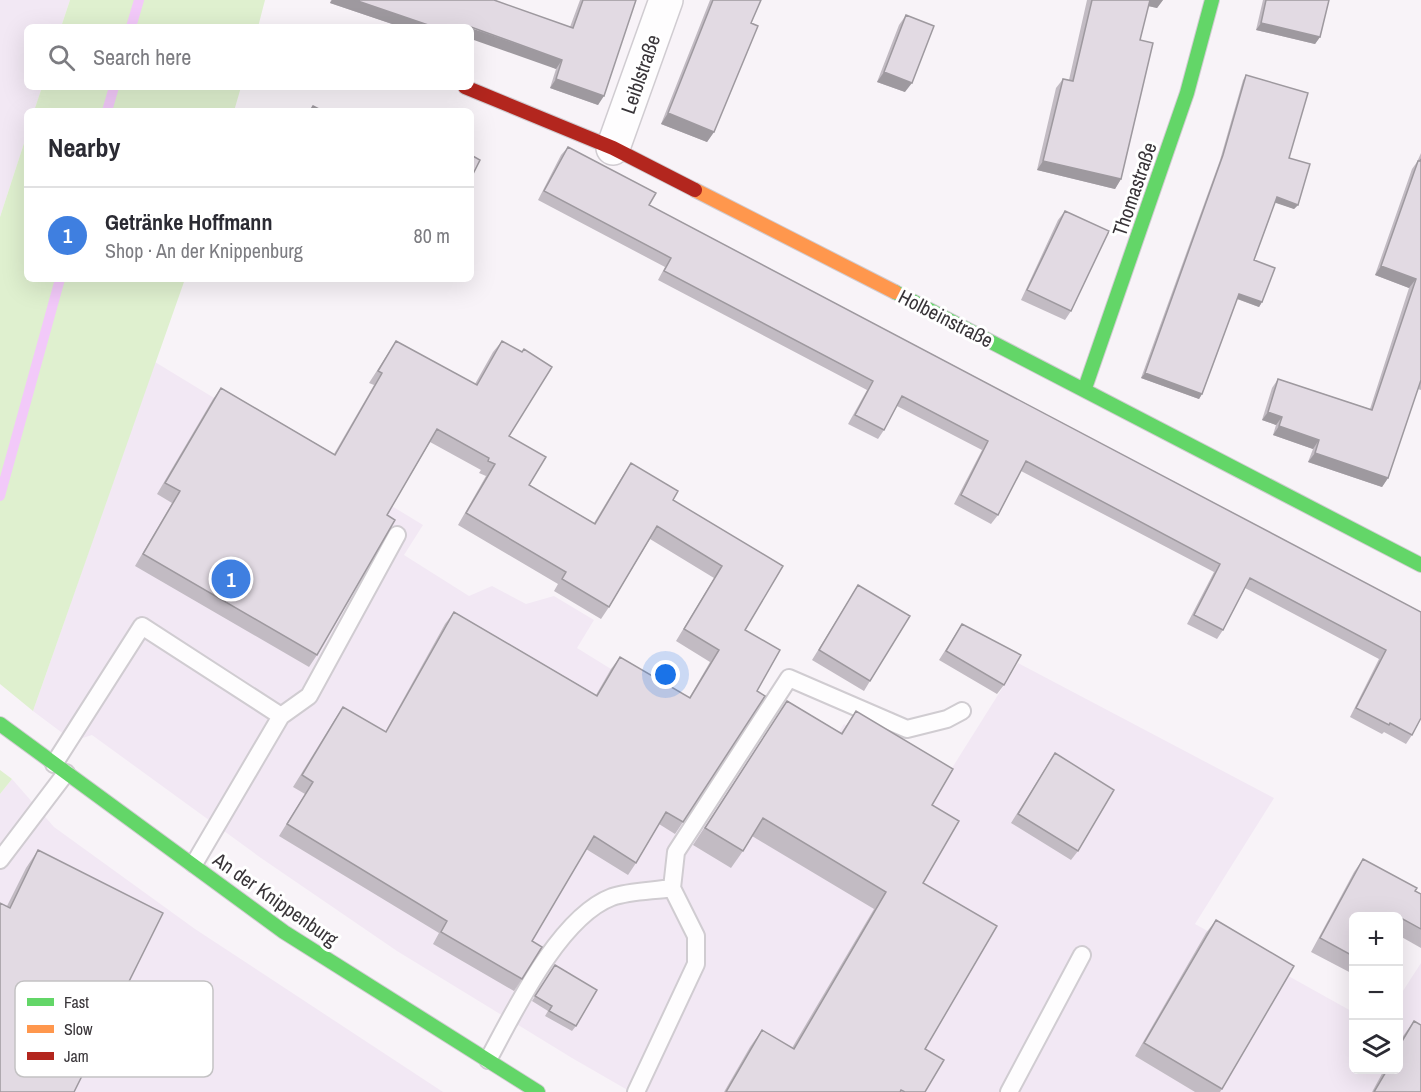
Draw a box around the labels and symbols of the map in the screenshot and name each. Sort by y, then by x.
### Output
street label: Leiblstraße [614,31,666,117]
street label: Thomastraße [1105,138,1163,240]
street label: Holbeinstraße [894,283,998,353]
pin: 1 [212,556,250,602]
your location [651,660,680,689]
street label: An der Knippenburg [207,845,344,952]
legend [15,981,213,1077]
text: Fast [64,991,89,1013]
text: Slow [64,1018,93,1040]
text: Jam [64,1045,89,1067]

